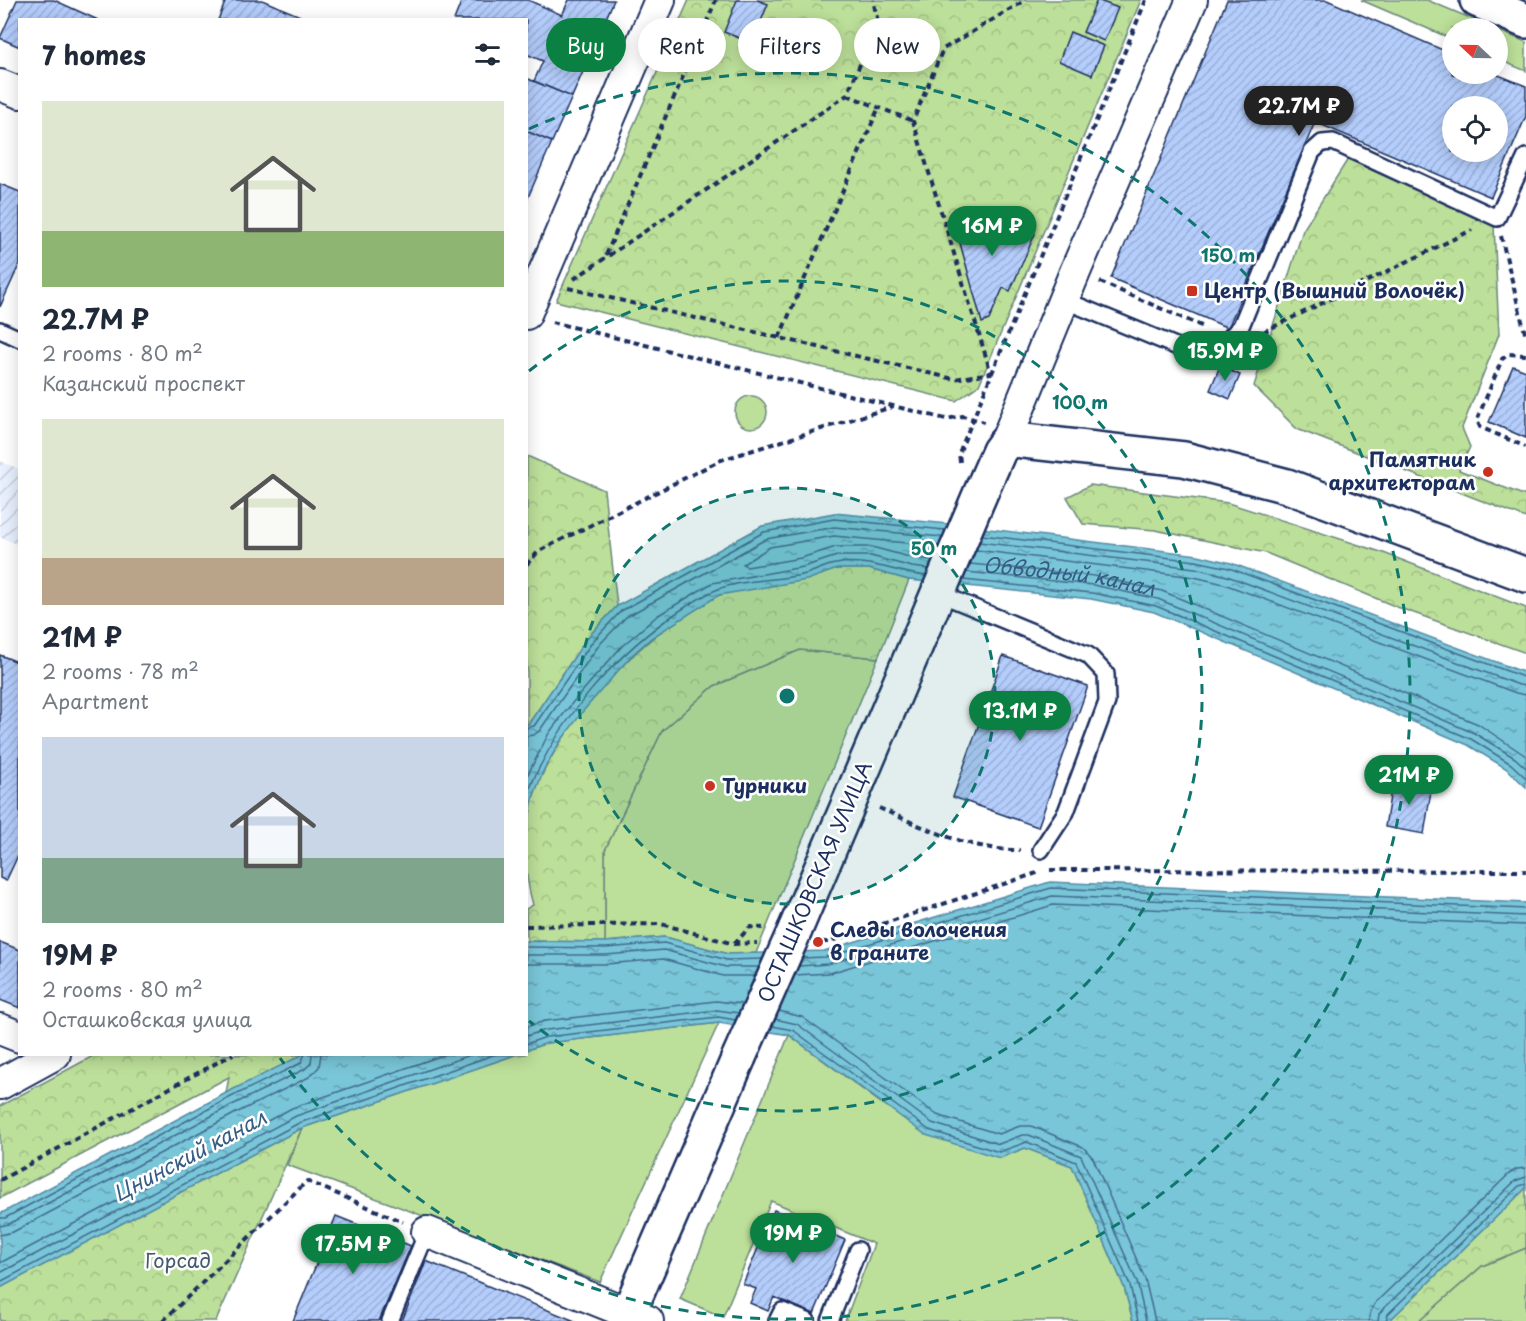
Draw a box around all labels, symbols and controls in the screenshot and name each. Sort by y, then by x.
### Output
chip: Buy [546,18,626,72]
chip: Rent [638,18,726,72]
chip: Filters [738,18,842,72]
chip: New [854,18,940,72]
north arrow [1442,18,1508,84]
map controls [1442,18,1508,162]
text: 7 homes [42,35,146,74]
icon: filters [471,38,504,71]
pin: 22.7M ₽ [1244,86,1354,137]
text: 22.7M ₽ [1258,90,1340,120]
button: locate [1442,96,1508,162]
icon: home [219,140,327,248]
pin: 16M ₽ [950,206,1034,257]
text: 16M ₽ [961,210,1023,240]
text: 150 m [1201,241,1255,268]
place label: Центр (Вышний Волочёк) [1204,275,1465,305]
marker: Центр (Вышний Волочёк) [1185,284,1199,298]
text: 22.7M ₽ [42,299,149,338]
pin: 15.9M ₽ [1170,331,1280,382]
text: 15.9M ₽ [1187,335,1263,365]
text: 2 rooms · 80 m² [42,338,203,368]
text: Казанский проспект [42,368,245,398]
text: 100 m [1052,388,1108,415]
place label: Памятник архитекторам [1328,444,1476,497]
icon: home [219,458,327,566]
marker: Памятник архитекторам [1481,465,1495,479]
text: 50 m [911,534,957,561]
water label: Обводный канал [982,547,1159,603]
text: 21M ₽ [42,617,122,656]
text: 2 rooms · 78 m² [42,656,199,686]
text: Apartment [42,686,149,716]
centre of rings [777,686,797,706]
pin: 13.1M ₽ [965,691,1075,742]
text: 13.1M ₽ [983,695,1057,725]
pin: 21M ₽ [1367,755,1451,806]
street label: ОСТАШКОВСКАЯ УЛИЦА [750,756,879,1007]
text: 21M ₽ [1378,759,1440,789]
place label: Турники [722,770,807,800]
icon: home [219,776,327,884]
marker: Турники [703,779,717,793]
place label: Следы волочения в граните [830,914,1007,967]
text: 19M ₽ [42,935,117,974]
marker: Следы волочения в граните [811,935,825,949]
text: 2 rooms · 80 m² [42,974,203,1004]
text: Осташковская улица [42,1004,252,1034]
water label: Цнинский канал [107,1100,271,1208]
pin: 19M ₽ [751,1213,835,1264]
text: 19M ₽ [764,1217,822,1247]
pin: 17.5M ₽ [298,1224,408,1275]
text: 17.5M ₽ [315,1228,391,1258]
park label: Горсад [145,1245,211,1275]

